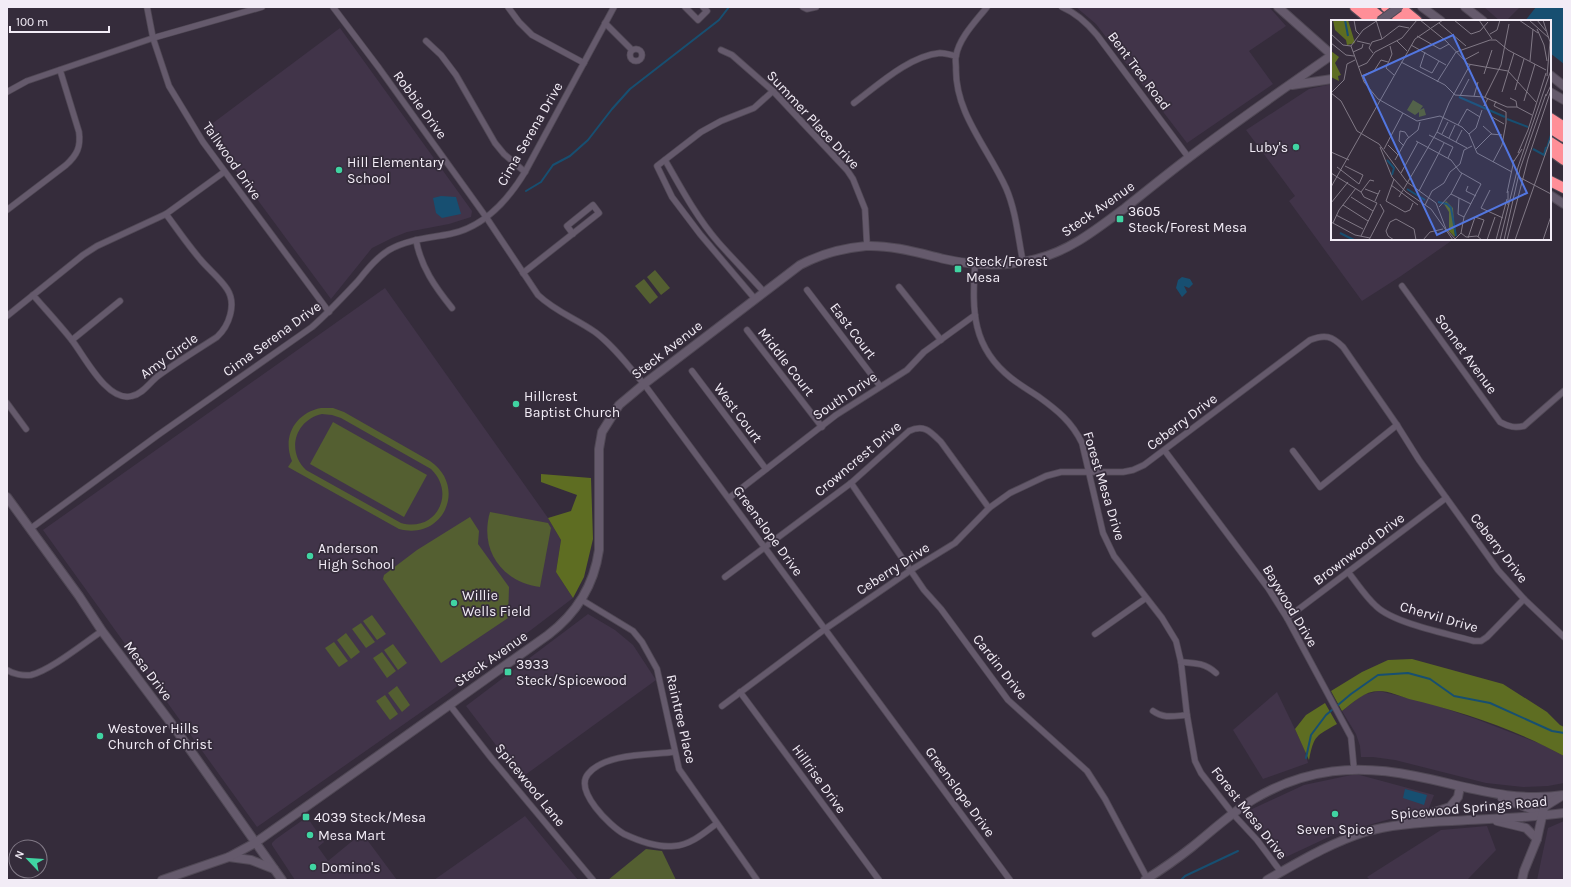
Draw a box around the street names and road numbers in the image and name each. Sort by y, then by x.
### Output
street label: Bent Tree Road [1104,28,1174,114]
street label: Summer Place Drive [763,67,863,173]
street label: Robbie Drive [390,68,450,142]
street label: Cima Serena Drive [493,79,567,189]
street label: Tallwood Drive [199,119,265,203]
street label: Steck Avenue [1058,178,1138,240]
street label: Cima Serena Drive [220,298,324,380]
street label: East Court [826,299,880,363]
street label: Sonnet Avenue [1431,311,1501,397]
street label: Steck Avenue [628,317,706,383]
street label: Middle Court [754,324,818,400]
street label: Amy Circle [137,329,201,383]
street label: South Drive [809,368,881,424]
street label: West Court [710,380,766,446]
street label: Ceberry Drive [1143,390,1221,454]
street label: Crowncrest Drive [811,418,905,500]
street label: Forest Mesa Drive [1079,430,1129,542]
street label: Greenslope Drive [730,483,806,579]
street label: Brownwood Drive [1310,509,1408,589]
street label: Ceberry Drive [1466,510,1532,586]
street label: Ceberry Drive [853,539,933,599]
street label: Baywood Drive [1259,562,1321,650]
street label: Chervil Drive [1398,598,1480,636]
street label: Steck Avenue [451,628,531,690]
street label: Cardin Drive [969,631,1031,703]
street label: Mesa Drive [120,638,176,704]
street label: Raintree Place [663,673,699,765]
street label: Spicewood Lane [491,740,569,830]
street label: Hillrise Drive [788,741,850,817]
street label: Greenslope Drive [922,744,998,840]
street label: Forest Mesa Drive [1208,763,1290,863]
street label: Spicewood Springs Road [1390,793,1548,823]

